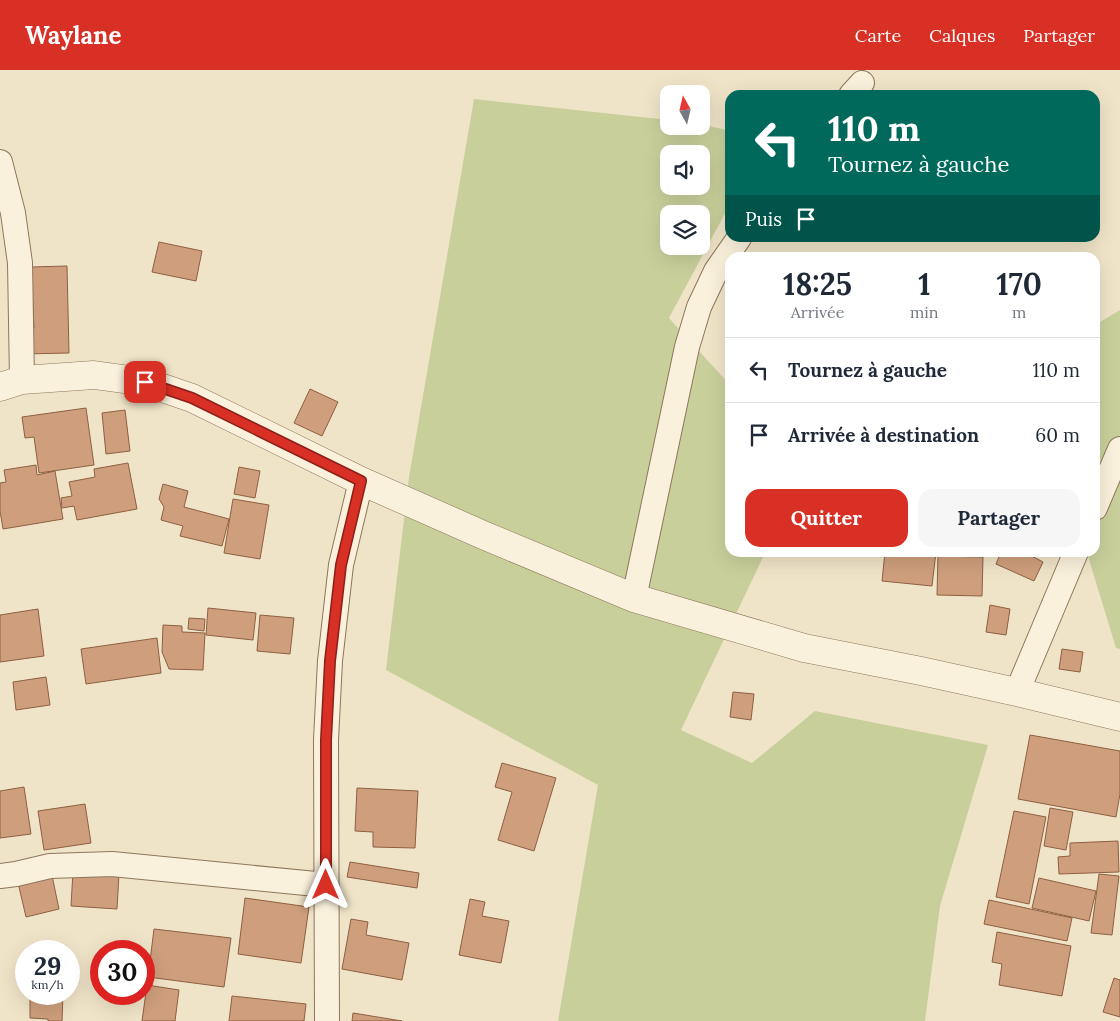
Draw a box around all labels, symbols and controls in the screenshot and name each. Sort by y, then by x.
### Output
text: Waylane [25,20,121,51]
text: Carte [855,24,901,47]
text: Calques [929,24,995,47]
text: Partager [1023,24,1095,47]
north arrow [660,85,710,135]
map controls [660,85,710,255]
text: 110 m [828,106,920,151]
icon: left [745,110,810,175]
button: sound [660,145,710,195]
text: Tournez à gauche [828,150,1009,178]
button: layers [660,205,710,255]
icon: arrive [792,205,820,233]
text: Puis [745,207,782,231]
text: 18:25 [783,265,852,303]
text: 1 [918,265,930,303]
text: 170 [997,265,1042,303]
text: Arrivée [791,302,844,322]
text: min [910,302,939,322]
text: m [1012,302,1026,322]
icon: left [745,356,773,384]
text: Tournez à gauche [788,358,947,382]
text: 110 m [1032,358,1080,382]
pin [124,361,166,403]
icon: arrive [131,368,159,396]
icon: arrive [745,421,773,449]
text: Arrivée à destination [788,423,979,447]
text: 60 m [1035,423,1080,447]
button: Quitter [745,489,908,547]
button: Partager [918,489,1080,547]
position arrow [299,858,351,910]
speed limit sign: 30 [90,940,155,1005]
text: 29 [34,950,61,982]
text: km/h [31,977,64,992]

